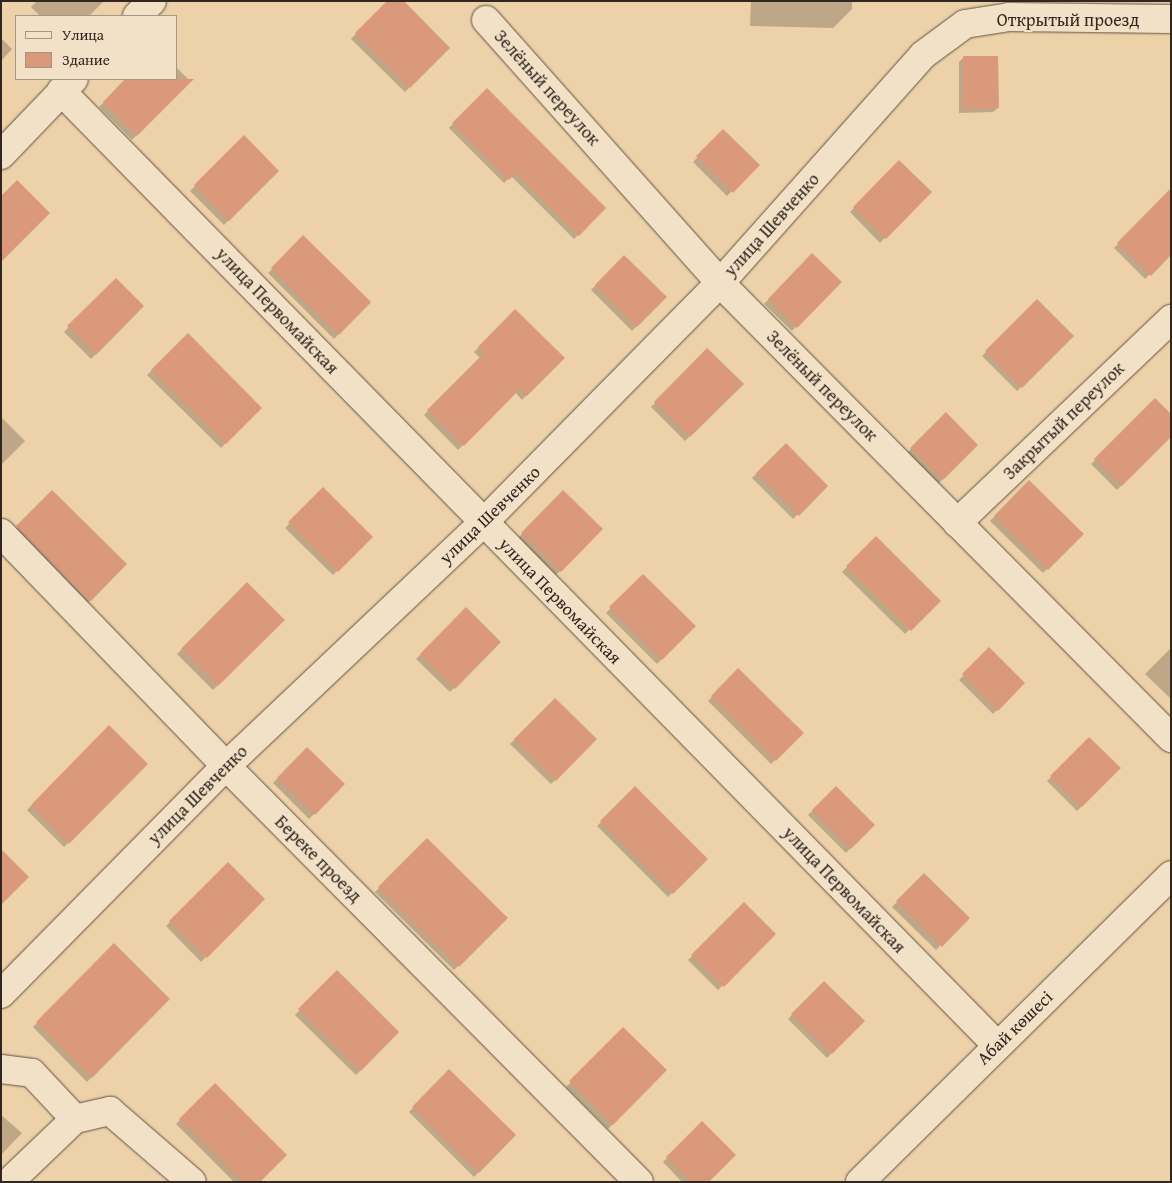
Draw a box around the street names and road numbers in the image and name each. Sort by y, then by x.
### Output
street label: Открытый проезд [997,9,1139,31]
street label: Зелёный переулок [489,26,605,150]
street label: улица Шевченко [720,169,824,281]
street label: улица Первомайская [211,243,343,379]
street label: Зелёный переулок [762,326,882,446]
street label: Закрытый переулок [999,358,1129,484]
street label: улица Шевченко [435,461,545,569]
street label: улица Первомайская [494,533,626,669]
street label: улица Шевченко [144,741,252,849]
street label: Береке проезд [270,811,366,907]
street label: улица Первомайская [778,822,910,958]
street label: Абай көшесі [973,987,1057,1069]

